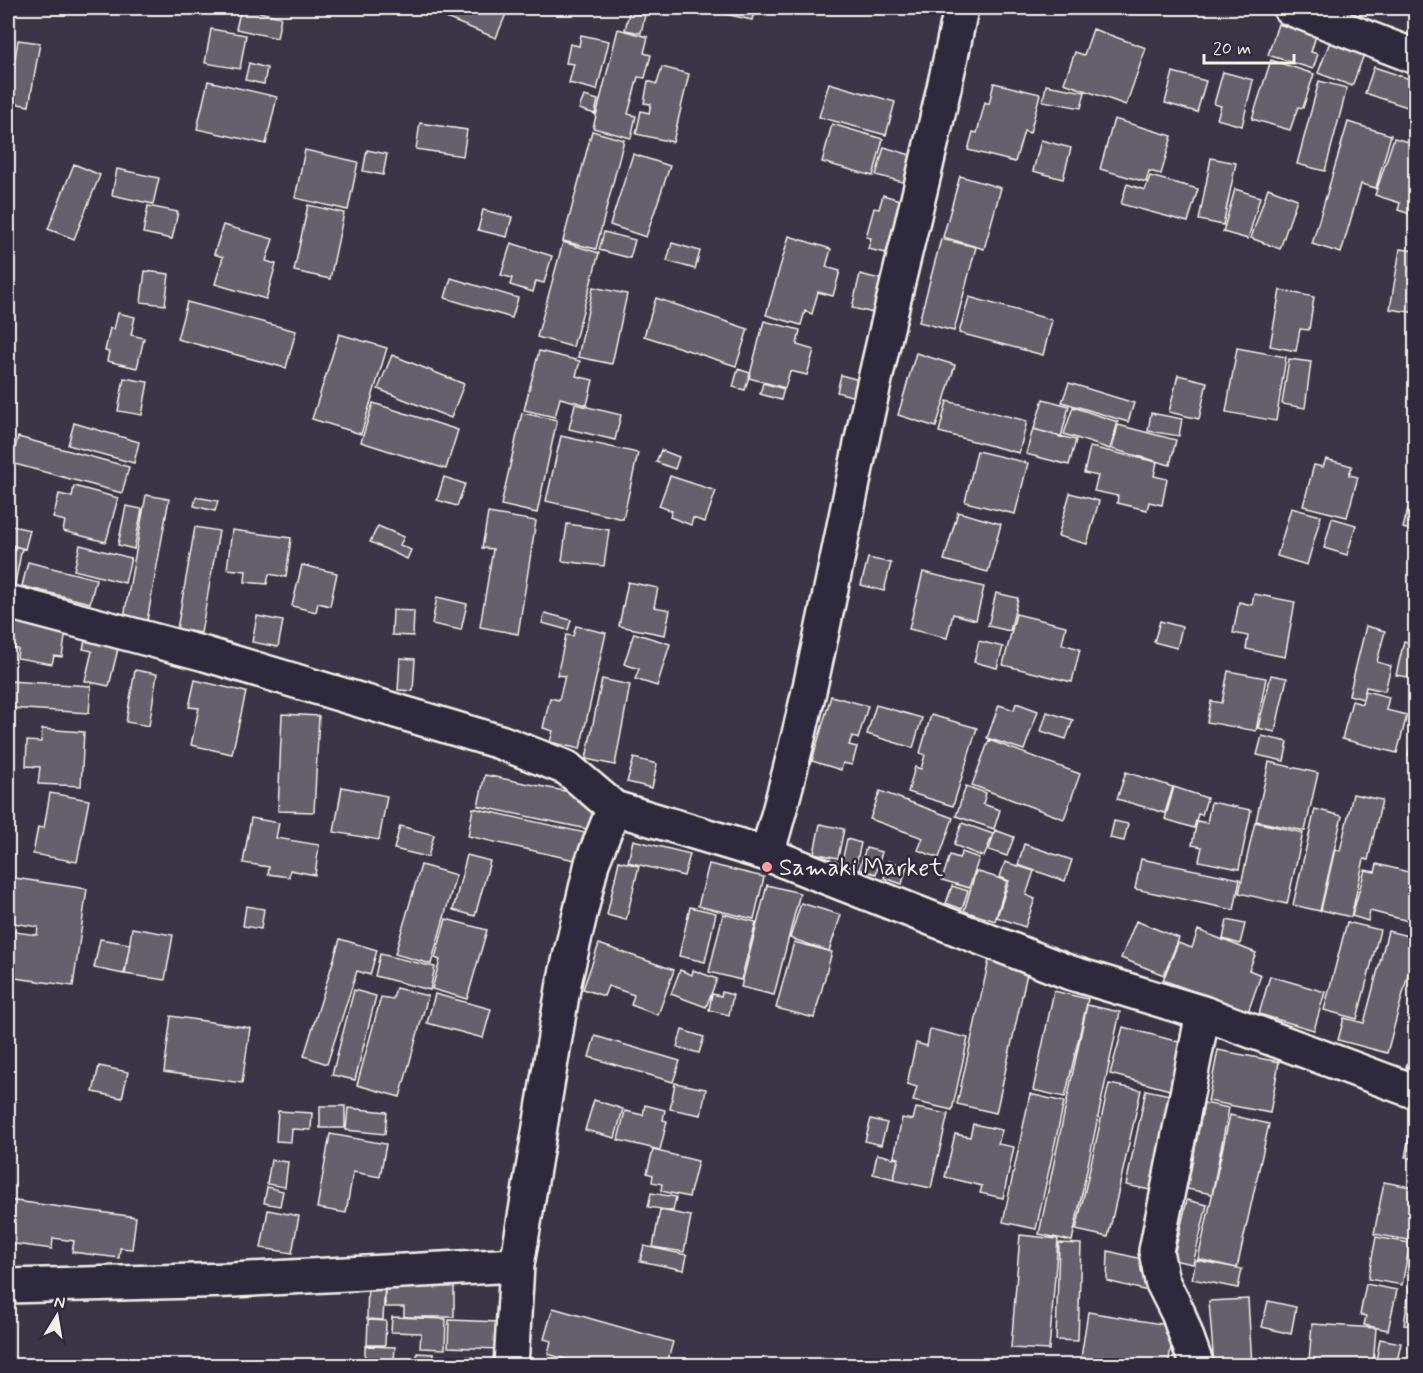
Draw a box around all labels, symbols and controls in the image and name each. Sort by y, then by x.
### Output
scale bar [1204,27,1294,65]
text: 20 m [1213,37,1251,61]
place label: Samaki Market [779,853,943,884]
marker: Samaki Market [760,860,774,874]
north arrow [27,1286,87,1346]
text: N [52,1291,67,1314]

